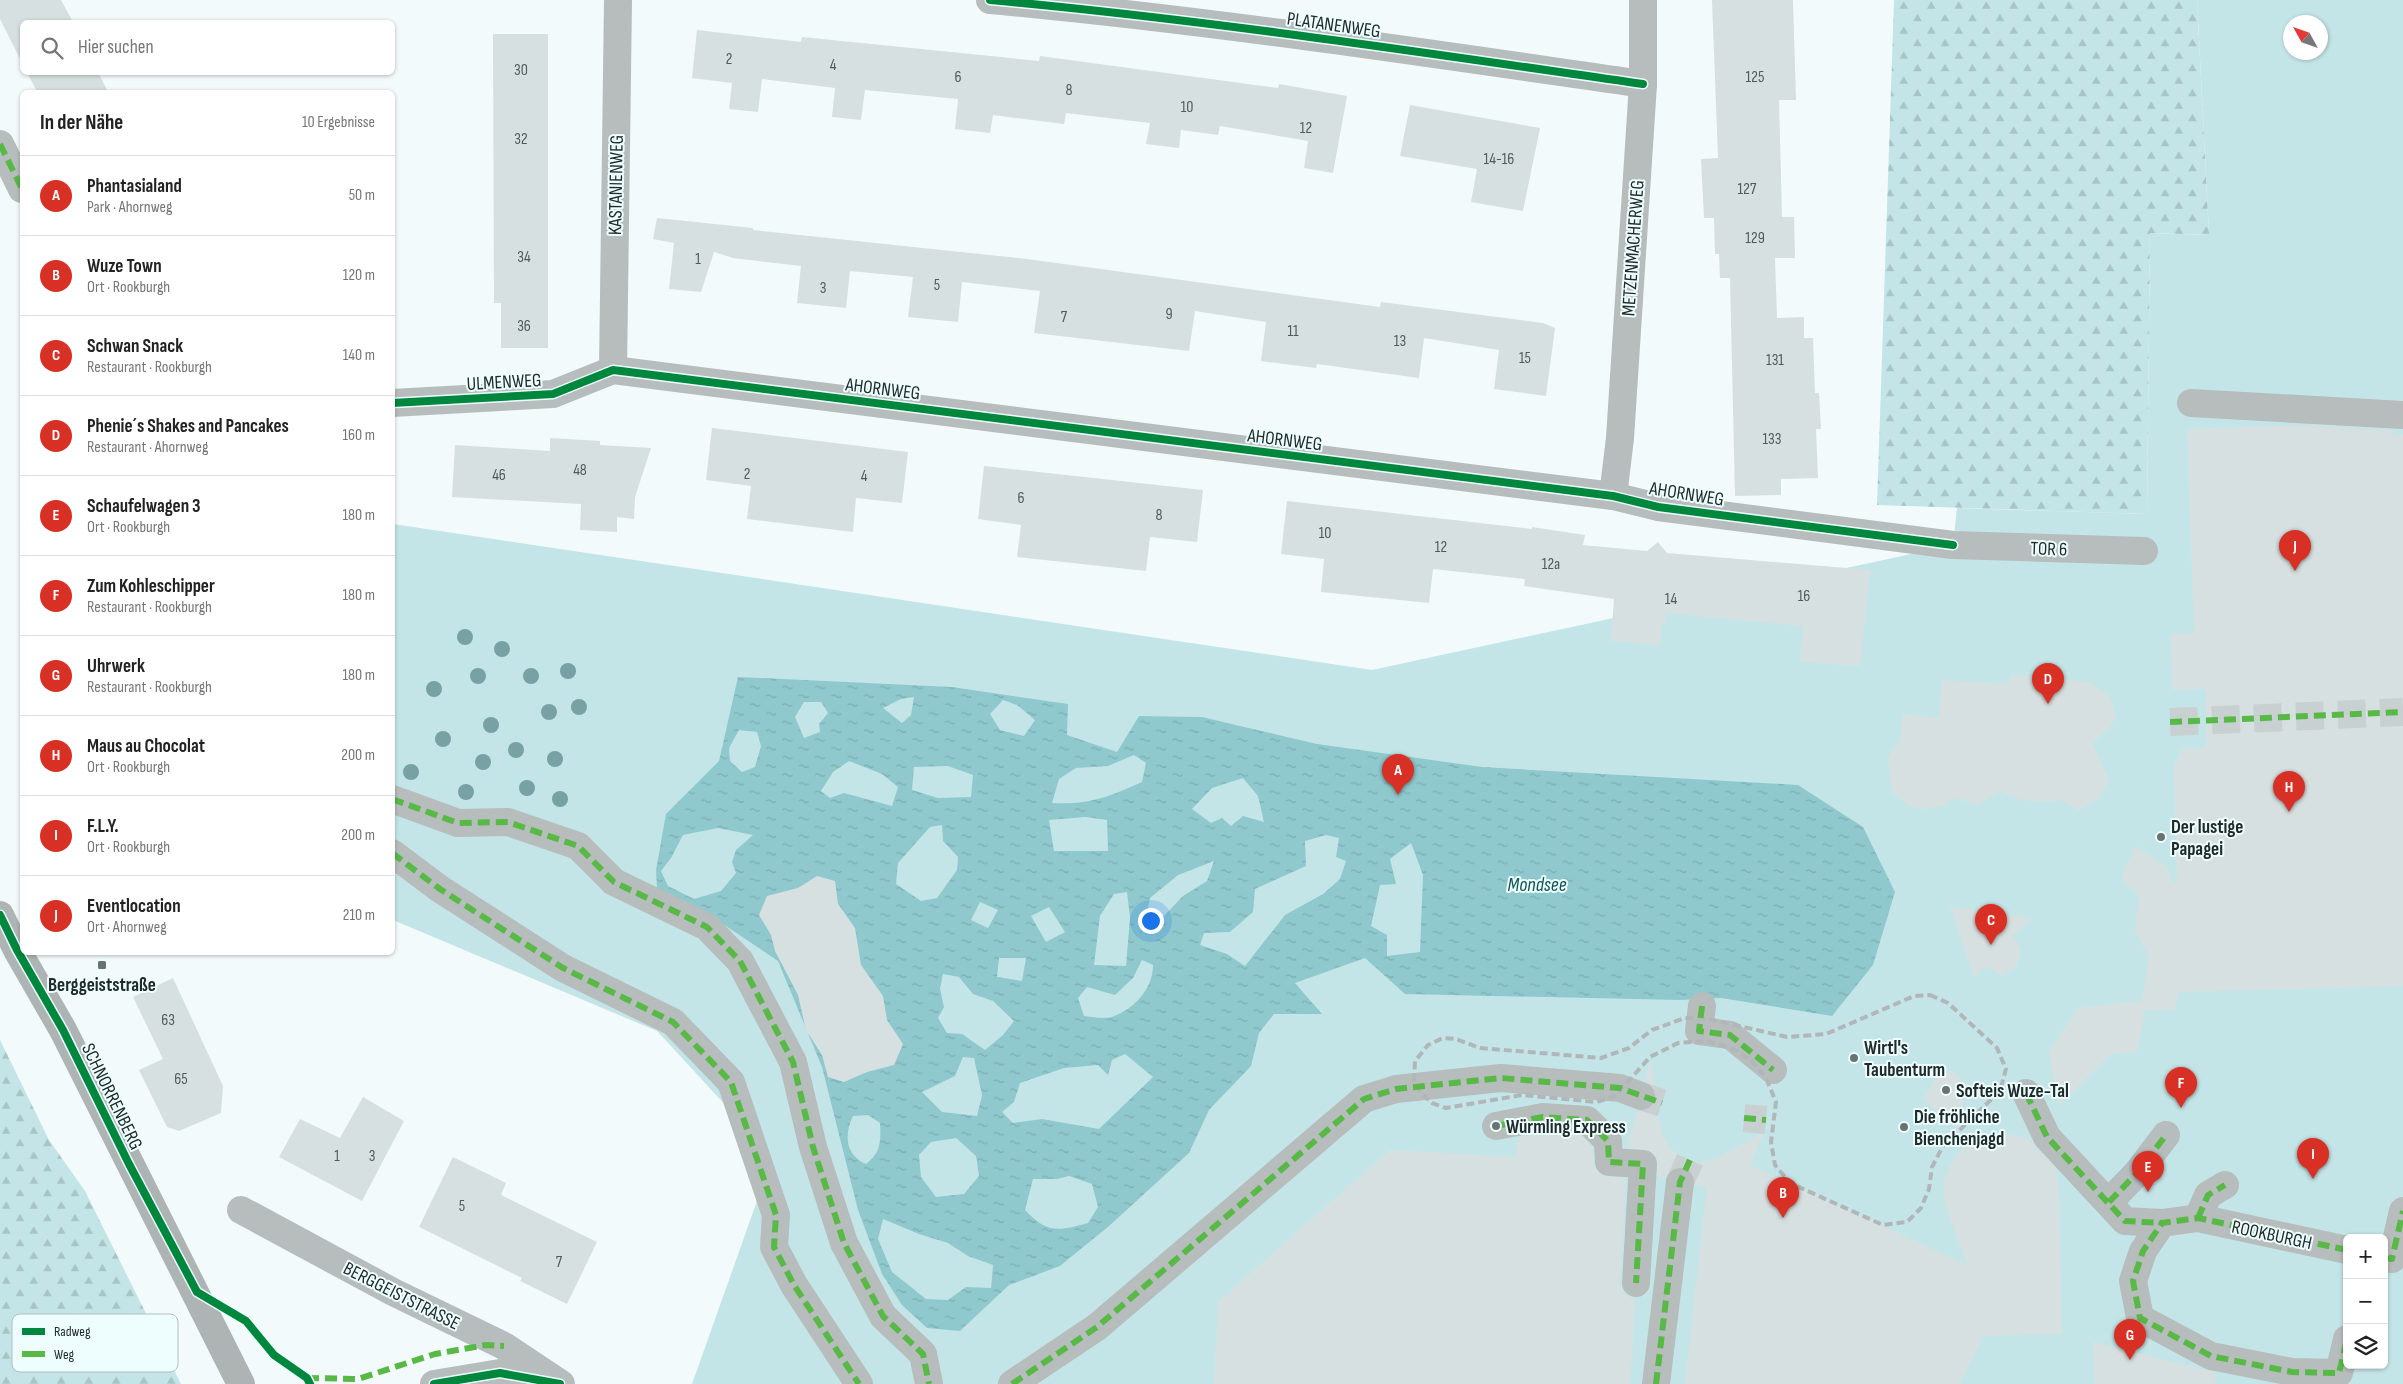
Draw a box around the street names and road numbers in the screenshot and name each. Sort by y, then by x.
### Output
street label: PLATANENWEG [1285,8,1382,43]
street label: KASTANIENWEG [604,135,629,235]
street label: METZENMACHERWEG [1617,179,1650,317]
street label: ULMENWEG [466,369,542,396]
street label: AHORNWEG [843,373,921,405]
street label: AHORNWEG [1245,424,1323,456]
street label: AHORNWEG [1647,477,1726,512]
street label: TOR 6 [2030,537,2068,562]
street label: SCHNORRENBERG [76,1040,147,1154]
street label: ROOKBURGH [2229,1216,2314,1255]
street label: BERGGEISTSTRASSE [339,1257,463,1336]

